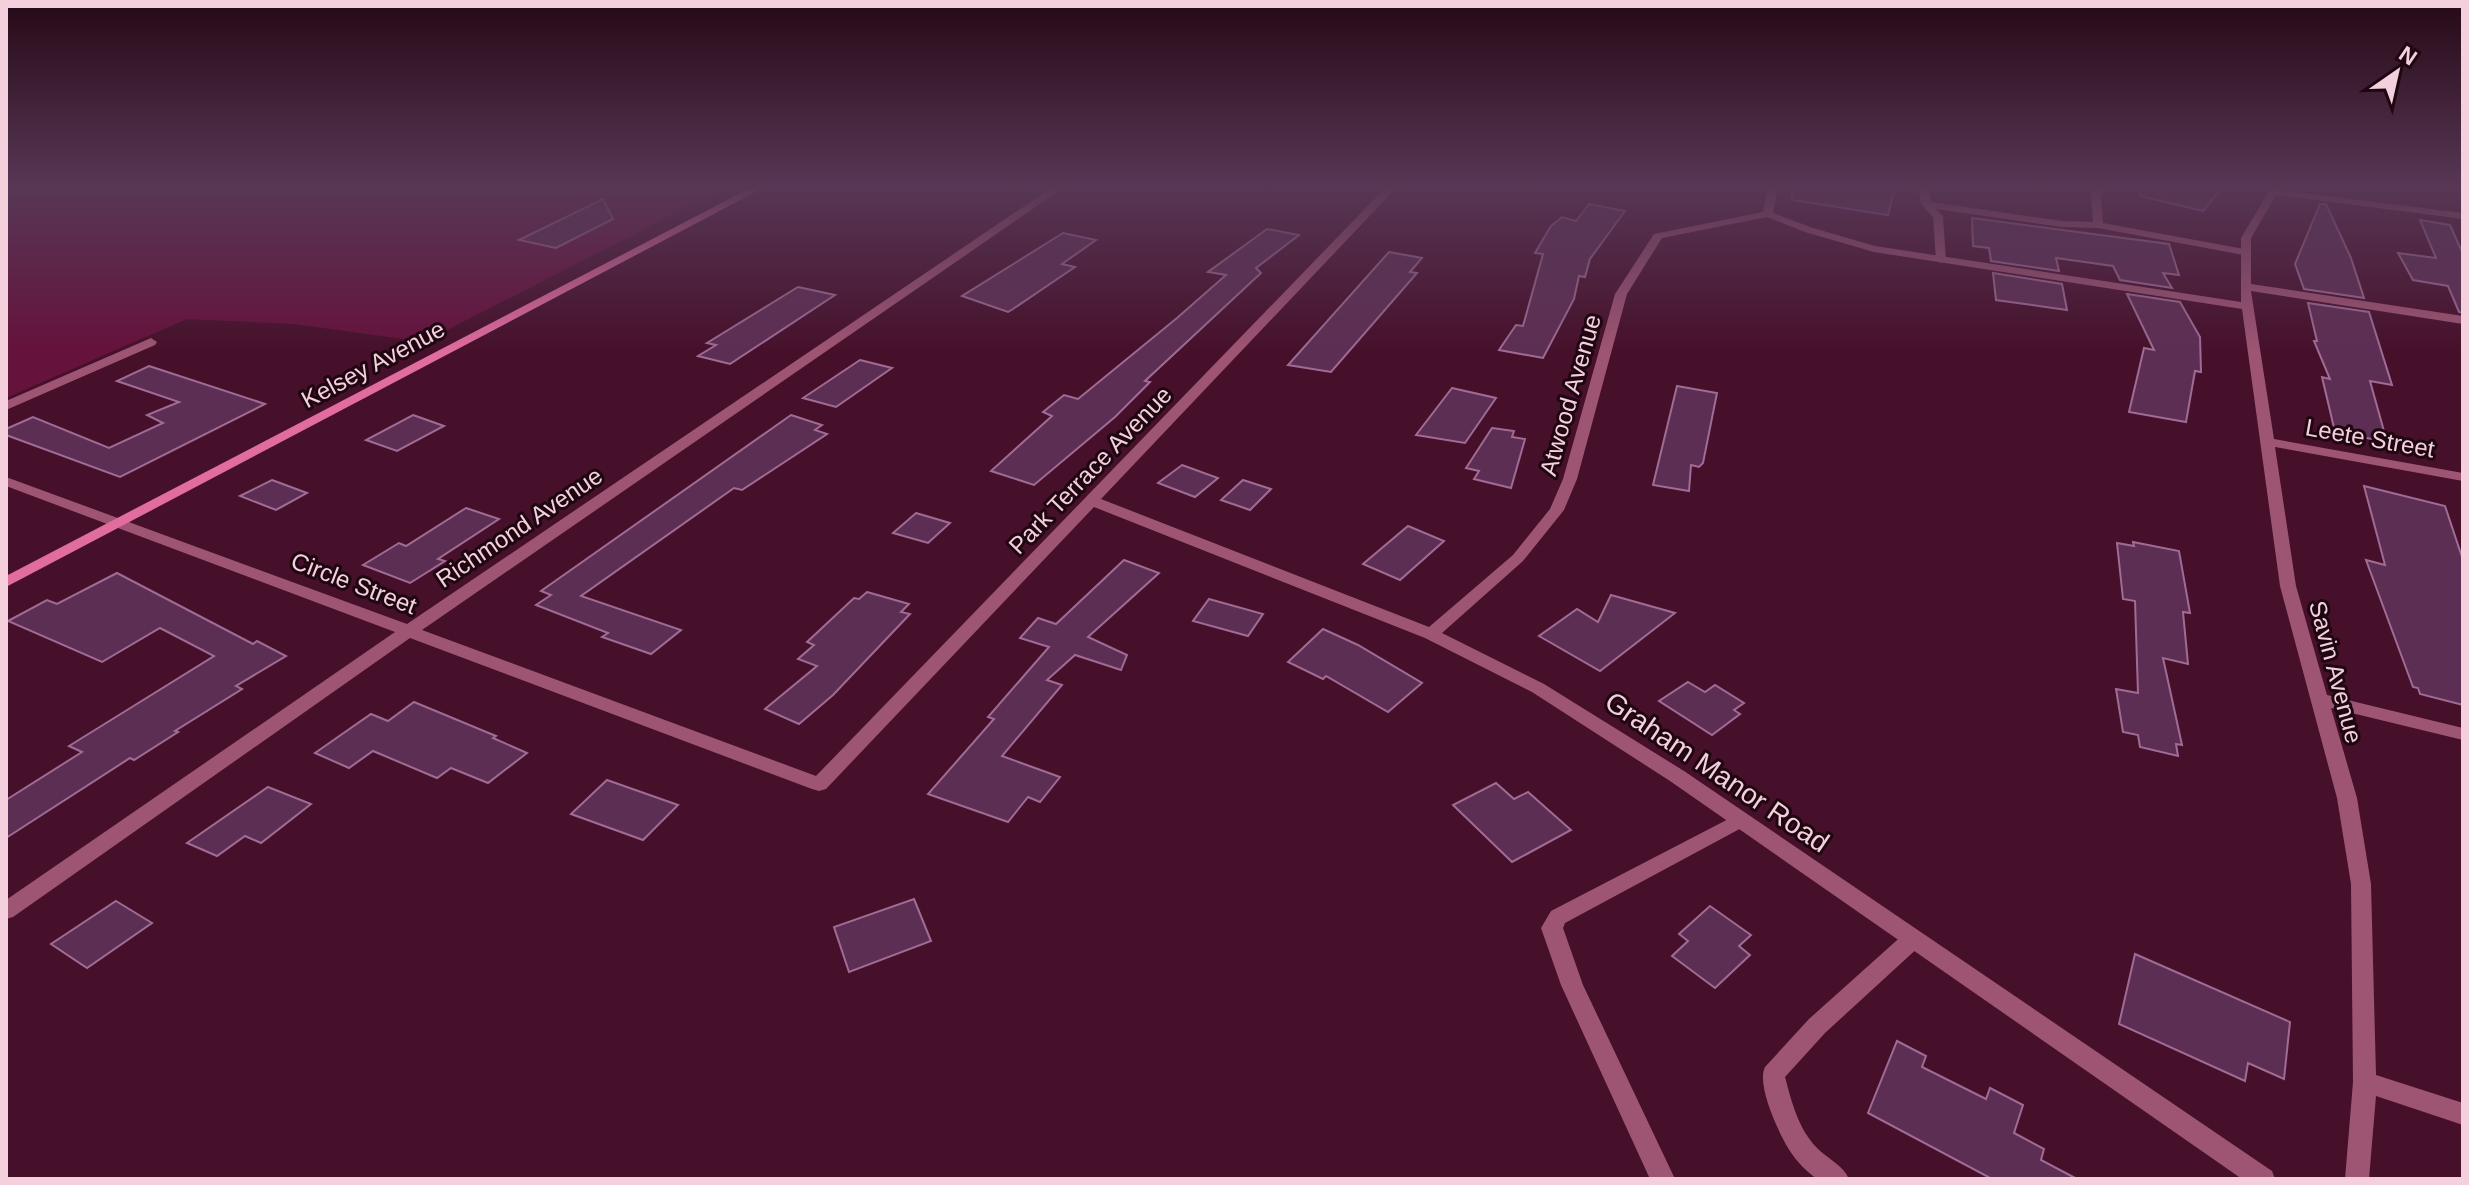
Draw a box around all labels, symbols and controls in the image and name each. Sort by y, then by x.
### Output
north arrow [2357,32,2437,112]
text: N [2394,41,2421,71]
street label: Atwood Avenue [1534,311,1606,479]
street label: Kelsey Avenue [297,315,449,413]
street label: Park Terrace Avenue [1003,381,1177,559]
street label: Leete Street [2303,413,2437,463]
street label: Richmond Avenue [431,461,607,593]
street label: Circle Street [288,547,421,619]
street label: Savin Avenue [2304,598,2368,746]
street label: Graham Manor Road [1599,686,1835,858]

